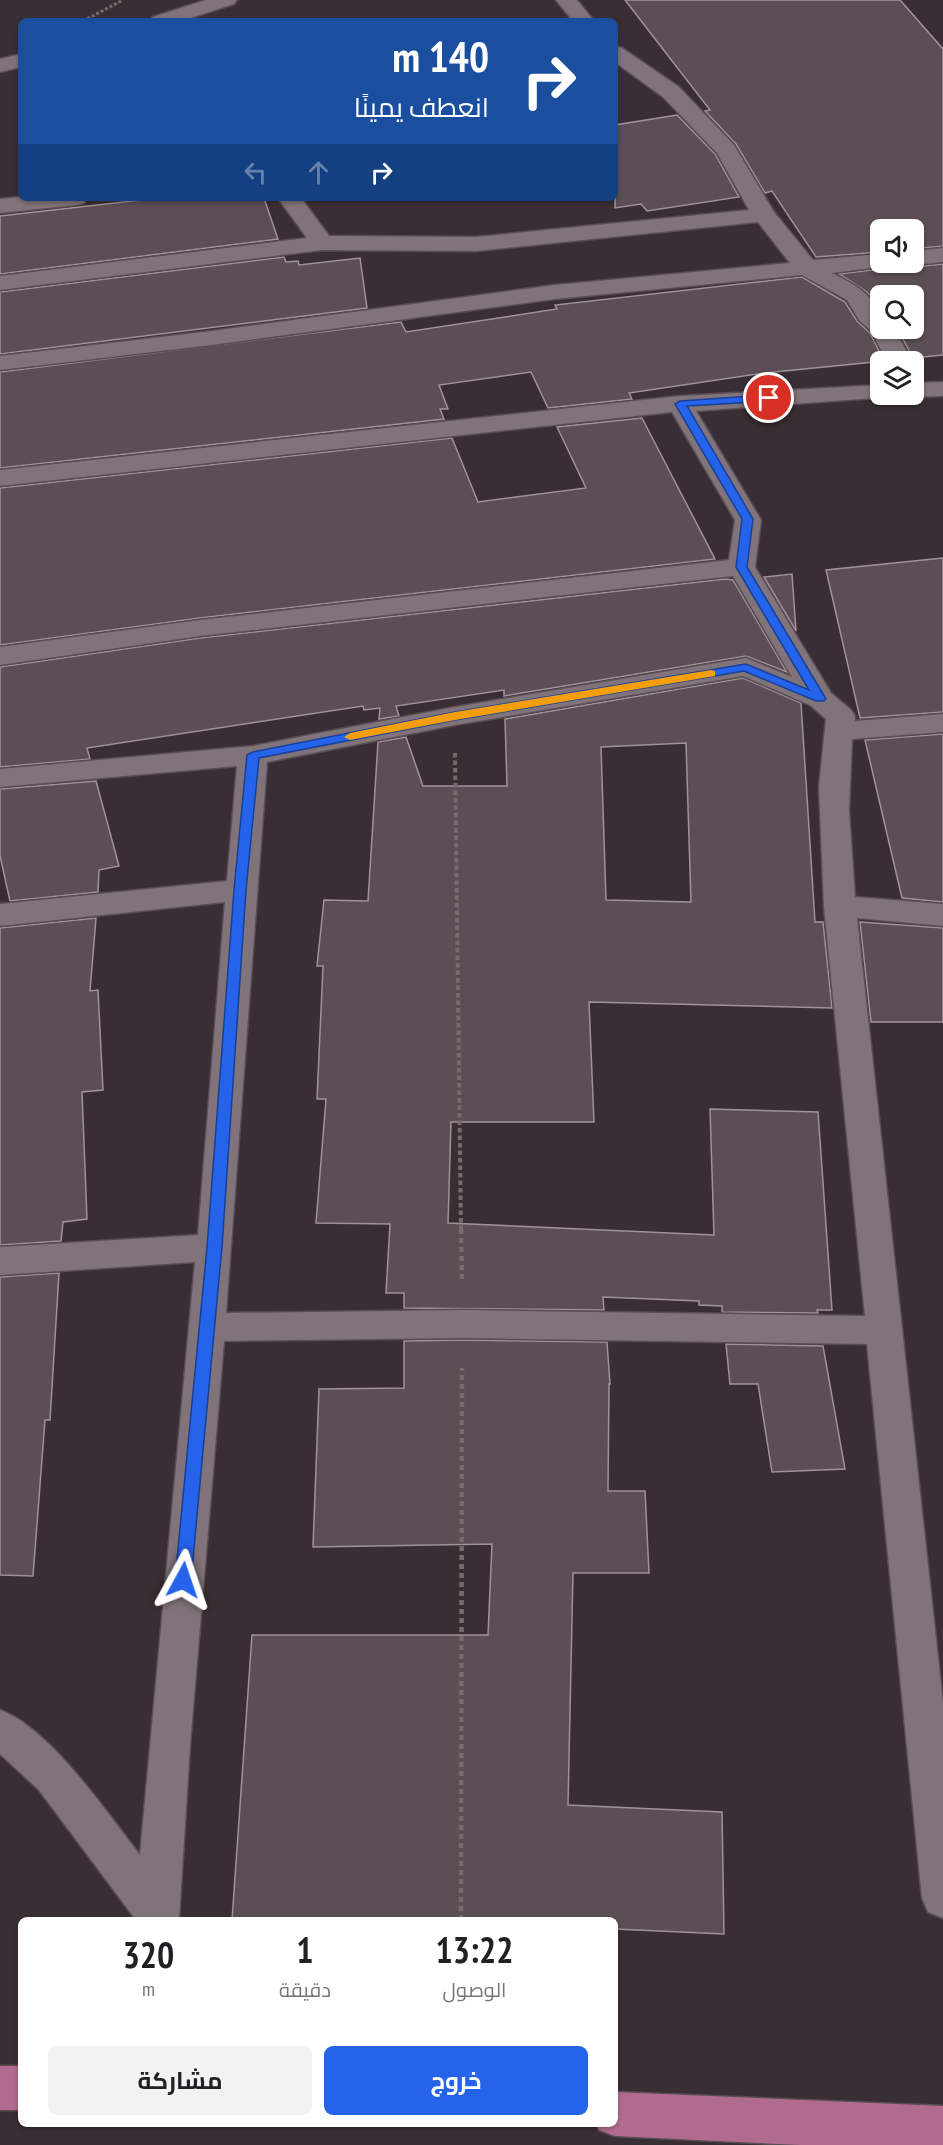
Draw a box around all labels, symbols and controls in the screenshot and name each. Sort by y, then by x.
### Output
text: 140 m [392,29,489,84]
icon: right [510,42,588,120]
text: انعطف يمينًا [354,90,489,124]
icon: left [239,156,272,189]
icon: ahead [302,156,335,189]
icon: right [365,156,398,189]
map controls [870,219,924,405]
button: sound [870,219,924,273]
button: search [870,285,924,339]
button: layers [870,351,924,405]
pin [743,372,794,423]
icon: arrive [752,381,785,414]
position arrow [151,1548,215,1612]
text: 1 [296,1926,314,1973]
text: 13:22 [436,1926,513,1973]
text: 320 [123,1931,174,1978]
text: m [142,1976,155,2002]
text: دقيقة [279,1977,331,2003]
text: الوصول [443,1977,506,2003]
button: مشاركة [48,2046,312,2115]
button: خروج [324,2046,588,2115]

